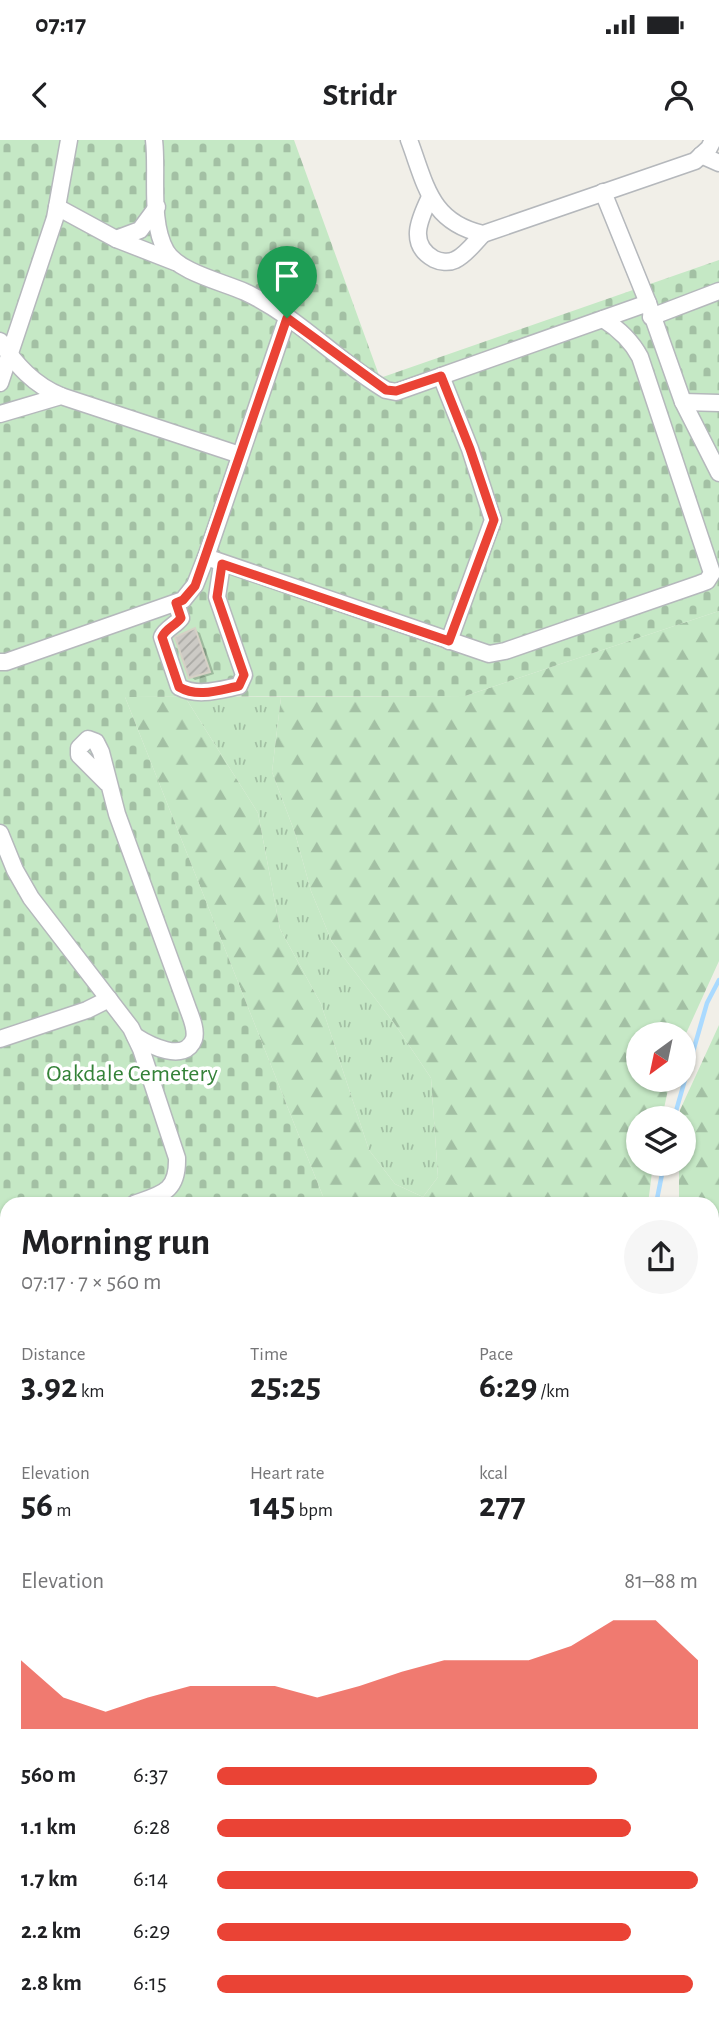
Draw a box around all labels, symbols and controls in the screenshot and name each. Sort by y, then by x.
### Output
text: 07:17 [35,11,86,37]
icon: back [21,76,59,114]
icon: person [660,76,698,114]
text: Stridr [322,79,397,111]
pin [257,246,317,318]
icon: arrive [268,257,306,295]
north arrow [626,1022,696,1092]
map controls [626,1022,696,1176]
park label: Oakdale Cemetery [46,1062,218,1086]
button: layers [626,1106,696,1176]
button: share [624,1220,698,1294]
text: Morning run [21,1224,210,1262]
text: 07:17 · 7 × 560 m [21,1271,161,1294]
text: Distance [21,1345,85,1364]
text: Time [250,1345,288,1364]
text: Pace [479,1345,513,1364]
text: 3.92 [21,1369,78,1404]
text: 25:25 [250,1369,321,1404]
text: 6:29 [479,1369,537,1404]
text: km [78,1382,105,1401]
text: /km [537,1382,570,1401]
text: Elevation [21,1464,90,1483]
text: Heart rate [250,1464,325,1483]
text: kcal [479,1464,508,1483]
text: 56 [21,1488,53,1523]
text: 145 [250,1488,295,1523]
text: 277 [479,1488,526,1523]
text: m [53,1501,71,1520]
text: bpm [295,1501,333,1520]
text: Elevation [21,1570,104,1593]
text: 81–88 m [624,1570,698,1593]
text: 560 m [21,1764,76,1787]
text: 6:37 [133,1764,168,1787]
text: 1.1 km [21,1816,76,1839]
text: 6:28 [133,1816,170,1839]
text: 1.7 km [21,1868,78,1891]
text: 6:14 [133,1868,168,1891]
text: 2.2 km [21,1920,81,1943]
text: 6:29 [133,1920,170,1943]
text: 2.8 km [21,1972,82,1995]
text: 6:15 [133,1972,167,1995]

